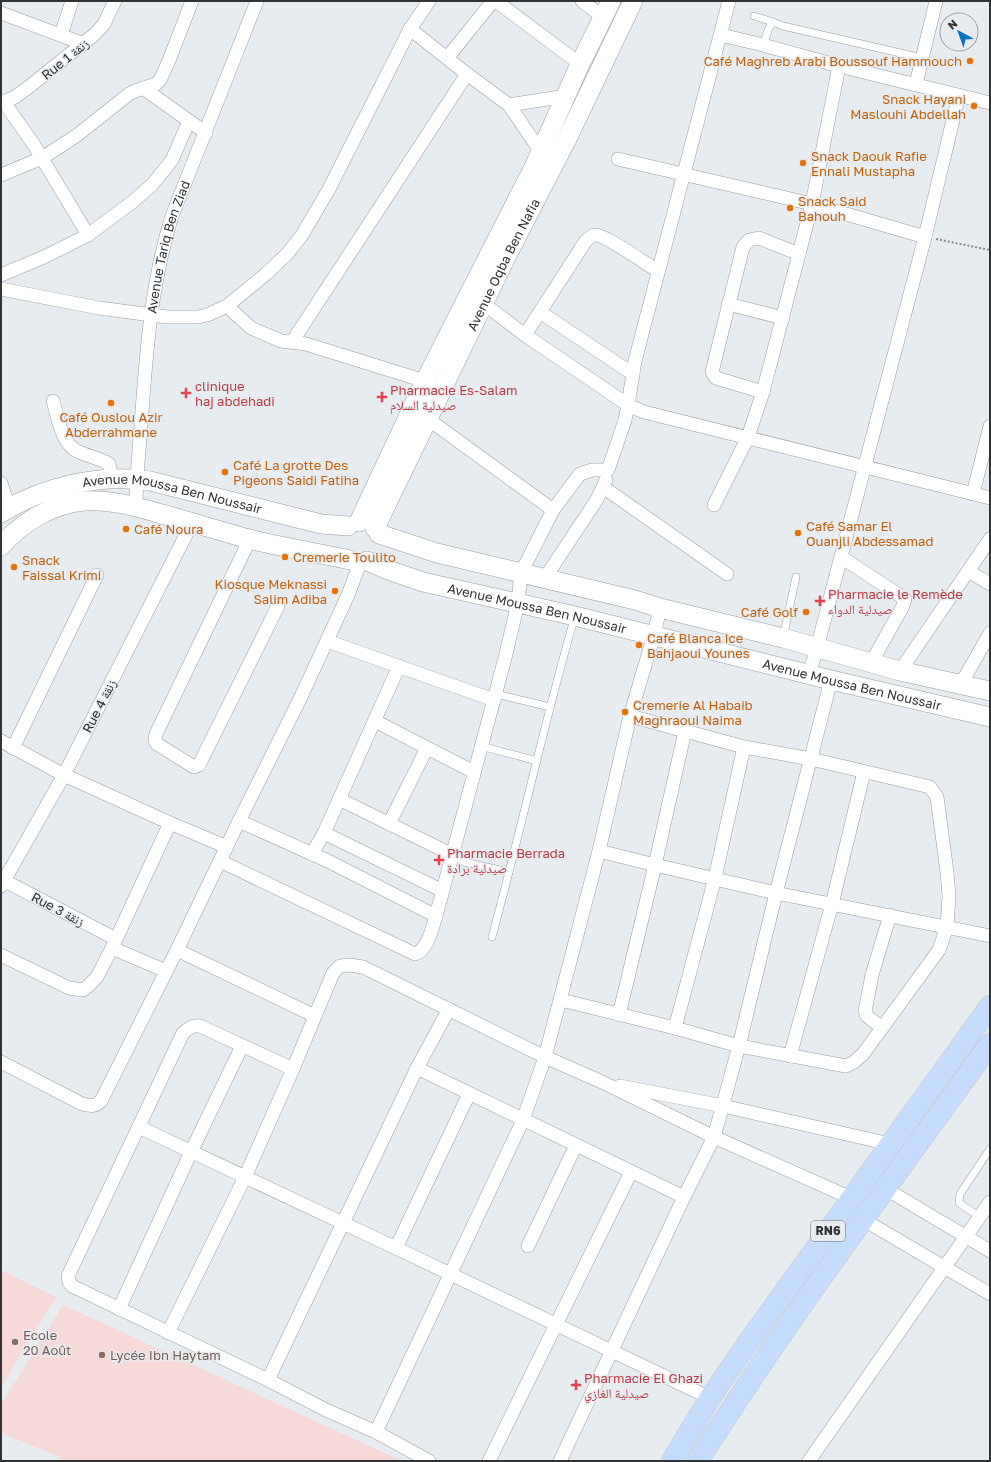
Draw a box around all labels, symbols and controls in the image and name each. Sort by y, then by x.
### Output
north arrow [939,12,979,52]
text: N [945,16,960,32]
street label: Rue 1 زنقة [38,35,93,84]
place label: Café Maghreb Arabi Boussouf Hammouch [704,53,962,69]
marker: Café Maghreb Arabi Boussouf Hammouch [965,56,975,66]
place label: Snack Hayani Maslouhi Abdellah [850,91,966,122]
marker: Snack Hayani Maslouhi Abdellah [969,101,979,111]
place label: Snack Daouk Rafie Ennali Mustapha [811,148,927,179]
marker: Snack Daouk Rafie Ennali Mustapha [798,158,808,168]
street label: Avenue Tariq Ben Ziad [143,178,193,314]
place label: Snack Said Bahouh [798,193,866,224]
street label: Avenue Oqba Ben Nafia [464,196,543,333]
marker: Snack Said Bahouh [785,203,795,213]
place label: clinique haj abdehadi [195,378,275,409]
place label: Pharmacie Es-Salam صيدلية السلام [390,382,518,414]
marker: clinique haj abdehadi [180,387,192,399]
marker: Pharmacie Es-Salam صيدلية السلام [377,392,387,402]
marker: Café Ouslou Azir Abderrahmane [106,398,116,408]
place label: Café Ouslou Azir Abderrahmane [60,409,162,440]
place label: Café La grotte Des Pigeons Saidi Fatiha [233,457,359,488]
marker: Café La grotte Des Pigeons Saidi Fatiha [220,467,230,477]
street label: Avenue Moussa Ben Noussair [81,471,264,517]
place label: Café Samar El Ouanjli Abdessamad [806,518,933,549]
place label: Café Noura [134,521,203,537]
marker: Café Noura [121,524,131,534]
marker: Café Samar El Ouanjli Abdessamad [793,528,803,538]
place label: Cremerie Toulito [293,549,396,565]
place label: Snack Faissal Krimi [22,552,101,583]
marker: Cremerie Toulito [280,552,290,562]
marker: Snack Faissal Krimi [9,562,19,572]
place label: Kiosque Meknassi Salim Adiba [215,576,327,607]
street label: Avenue Moussa Ben Noussair [446,580,628,637]
marker: Kiosque Meknassi Salim Adiba [330,586,340,596]
place label: Pharmacie le Remède صيدلية الدواء [828,586,963,618]
marker: Pharmacie le Remède صيدلية الدواء [815,596,825,606]
place label: Café Golf [741,604,798,620]
marker: Café Golf [801,607,811,617]
place label: Café Blanca Ice Bahjaoui Younes [647,630,750,661]
marker: Café Blanca Ice Bahjaoui Younes [634,640,644,650]
street label: Avenue Moussa Ben Noussair [761,655,943,713]
street label: Rue 4 زنقة [79,677,120,736]
place label: Cremerie Al Habaib Maghraoui Naima [633,697,753,728]
marker: Cremerie Al Habaib Maghraoui Naima [620,707,630,717]
place label: Pharmacie Berrada صيدلية برادة [447,845,565,877]
marker: Pharmacie Berrada صيدلية برادة [434,855,444,865]
street label: Rue 3 زنقة [28,888,87,930]
road number: RN6 [811,1221,845,1241]
place label: Ecole 20 Août [23,1327,71,1358]
marker: Ecole 20 Août [10,1337,20,1347]
place label: Lycée Ibn Haytam [110,1347,221,1363]
marker: Lycée Ibn Haytam [97,1350,107,1360]
place label: Pharmacie El Ghazi صيدلية الغازي [584,1370,703,1404]
marker: Pharmacie El Ghazi صيدلية الغازي [571,1380,581,1390]

